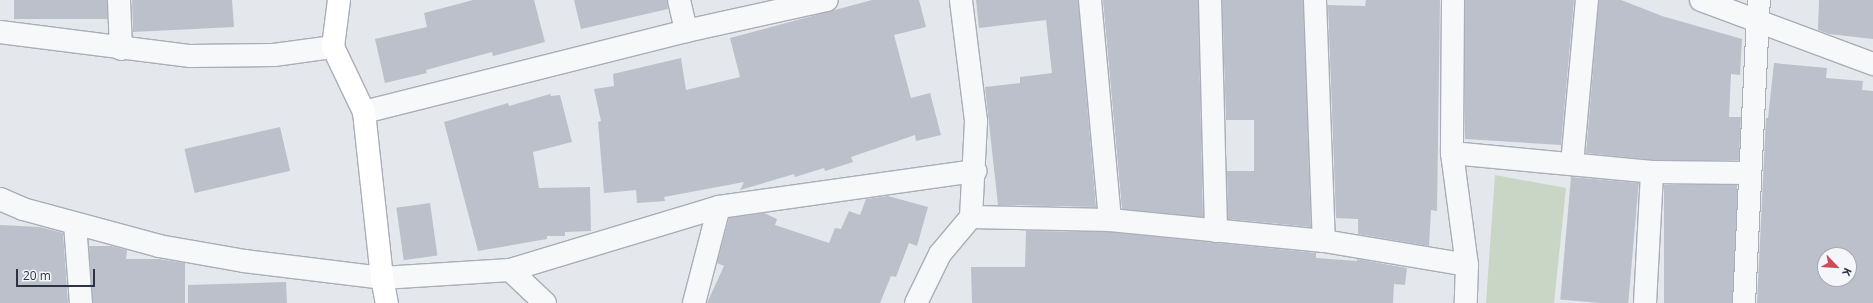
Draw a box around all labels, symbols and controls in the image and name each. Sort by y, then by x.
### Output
north arrow [1817,247,1857,287]
scale bar [18,261,97,287]
text: K [1839,265,1856,278]
text: 20 m [23,267,51,284]

